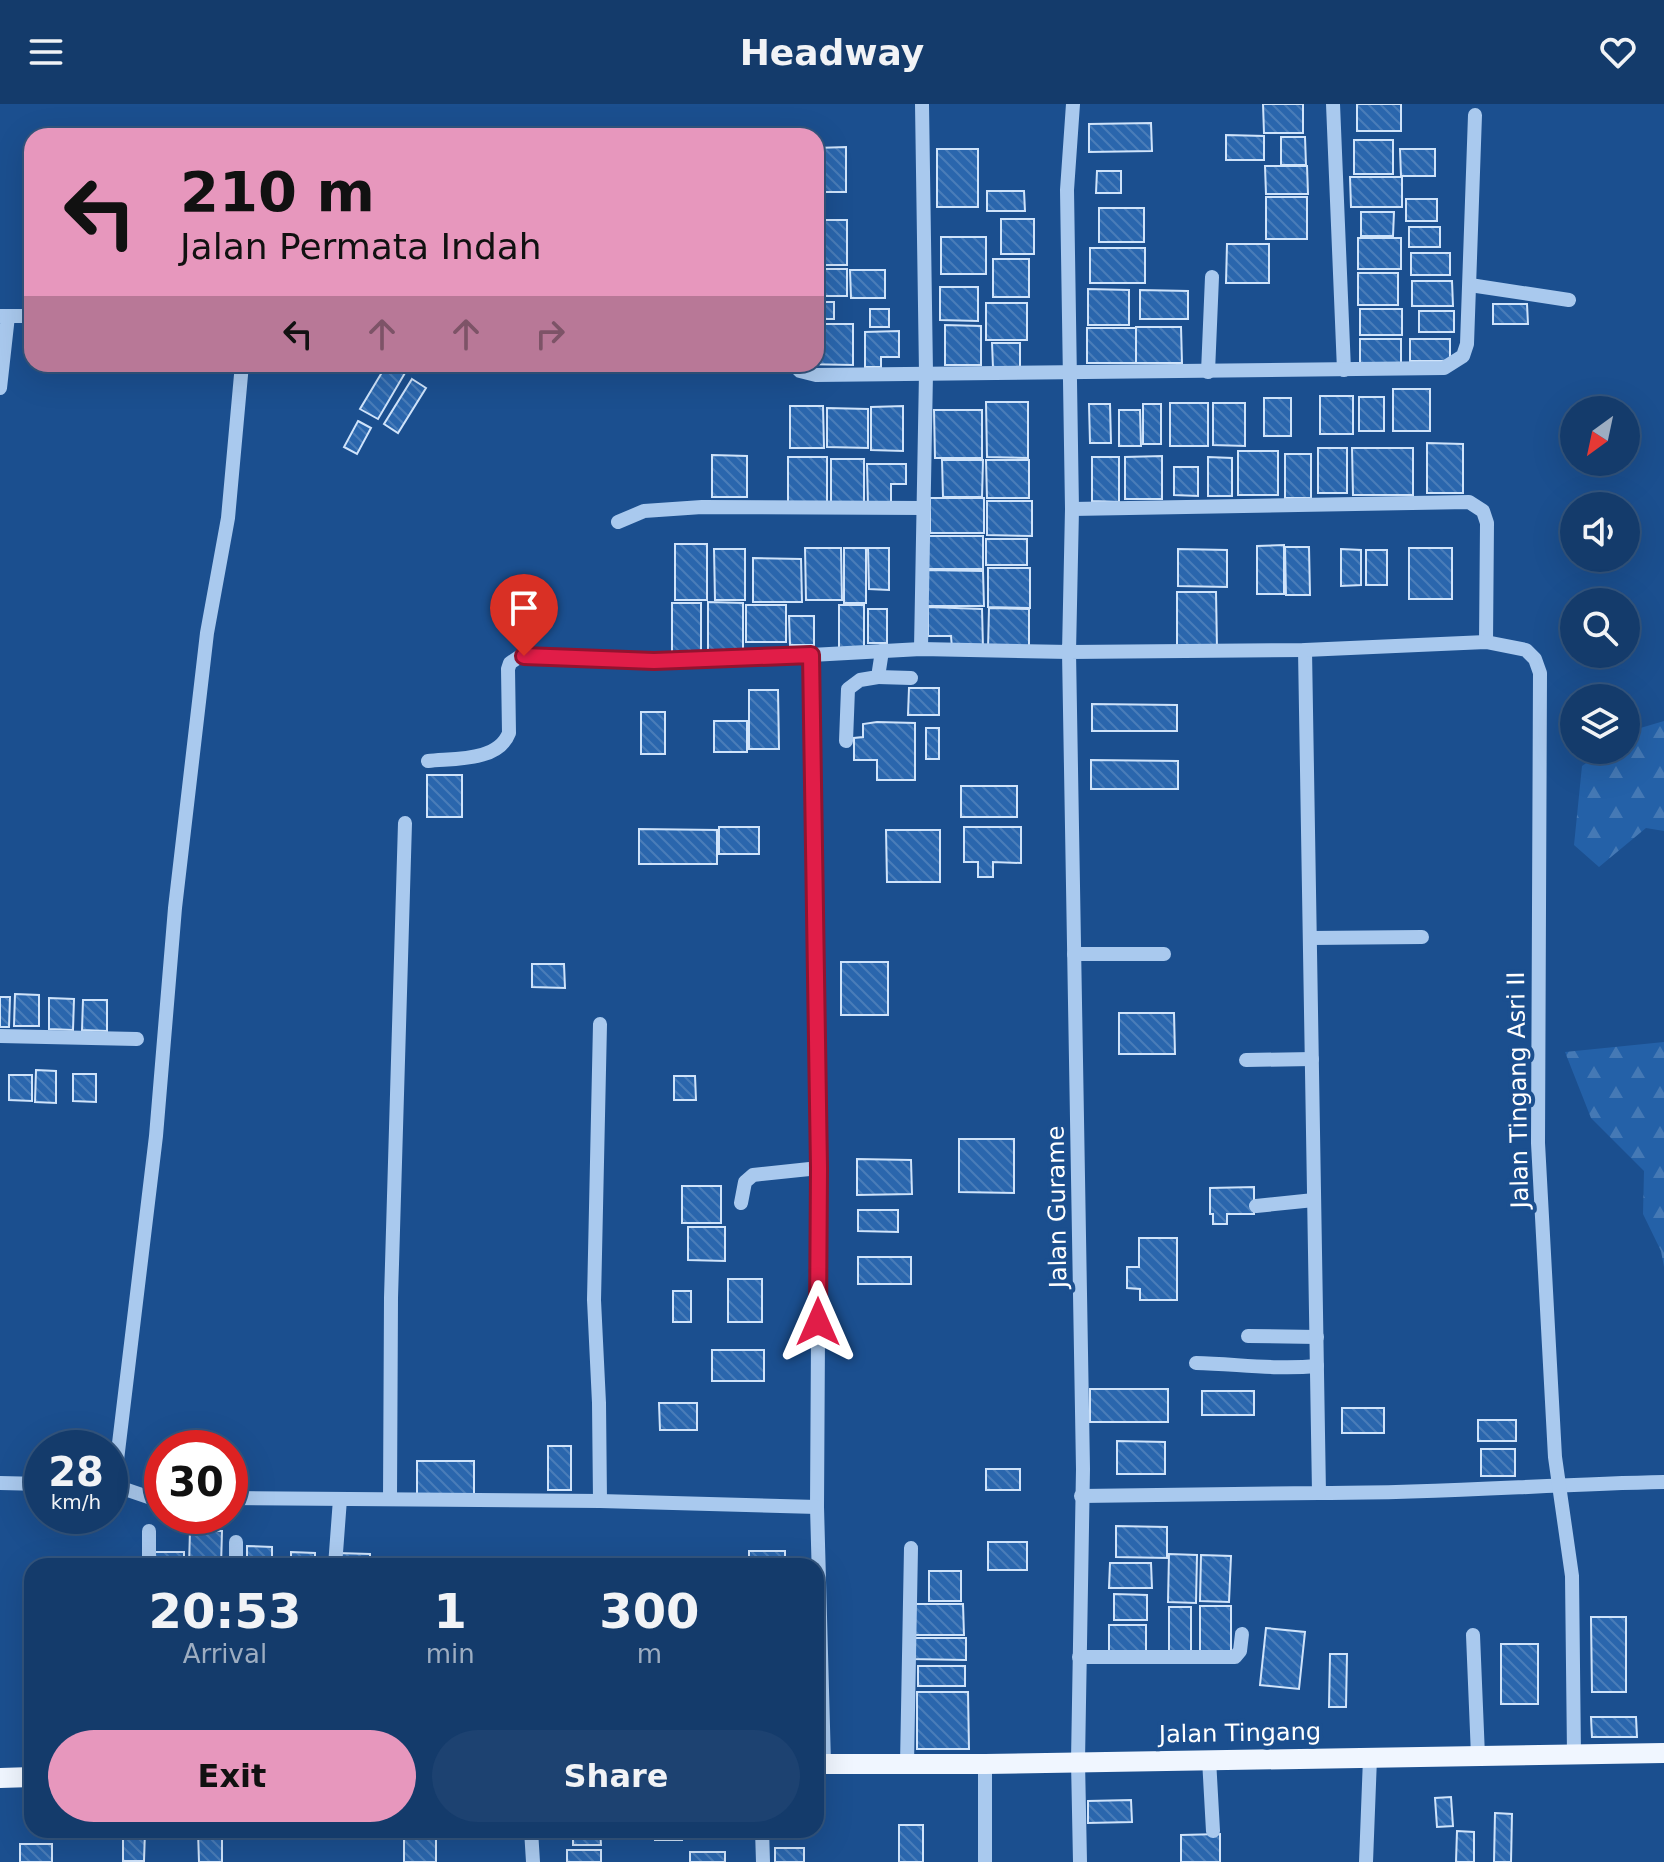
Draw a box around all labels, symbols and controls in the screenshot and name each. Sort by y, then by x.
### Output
icon: menu [24,30,68,74]
icon: heart [1596,30,1640,74]
text: Headway [740,32,924,73]
text: 210 m [180,159,375,224]
icon: left [48,160,152,264]
text: Jalan Permata Indah [180,226,542,267]
icon: left [276,312,320,356]
icon: ahead [360,312,404,356]
icon: ahead [444,312,488,356]
icon: right [528,312,572,356]
north arrow [1560,396,1640,476]
map controls [1560,396,1640,764]
button: sound [1560,492,1640,572]
pin [490,574,558,656]
icon: arrive [502,586,546,630]
button: search [1560,588,1640,668]
button: layers [1560,684,1640,764]
street label: Jalan Tingang Asri II [1502,971,1534,1211]
street label: Jalan Gurame [1042,1126,1072,1290]
position arrow [776,1280,860,1364]
speed limit sign: 30 [144,1430,248,1534]
text: 28 [48,1449,104,1495]
text: km/h [51,1490,101,1514]
text: 20:53 [148,1583,301,1639]
text: 1 [434,1583,467,1639]
text: 300 [599,1583,699,1639]
text: Arrival [183,1639,267,1669]
text: min [426,1639,475,1669]
text: m [637,1639,662,1669]
street label: Jalan Tingang [1157,1718,1321,1748]
button: Exit [48,1730,416,1822]
button: Share [432,1730,800,1822]

